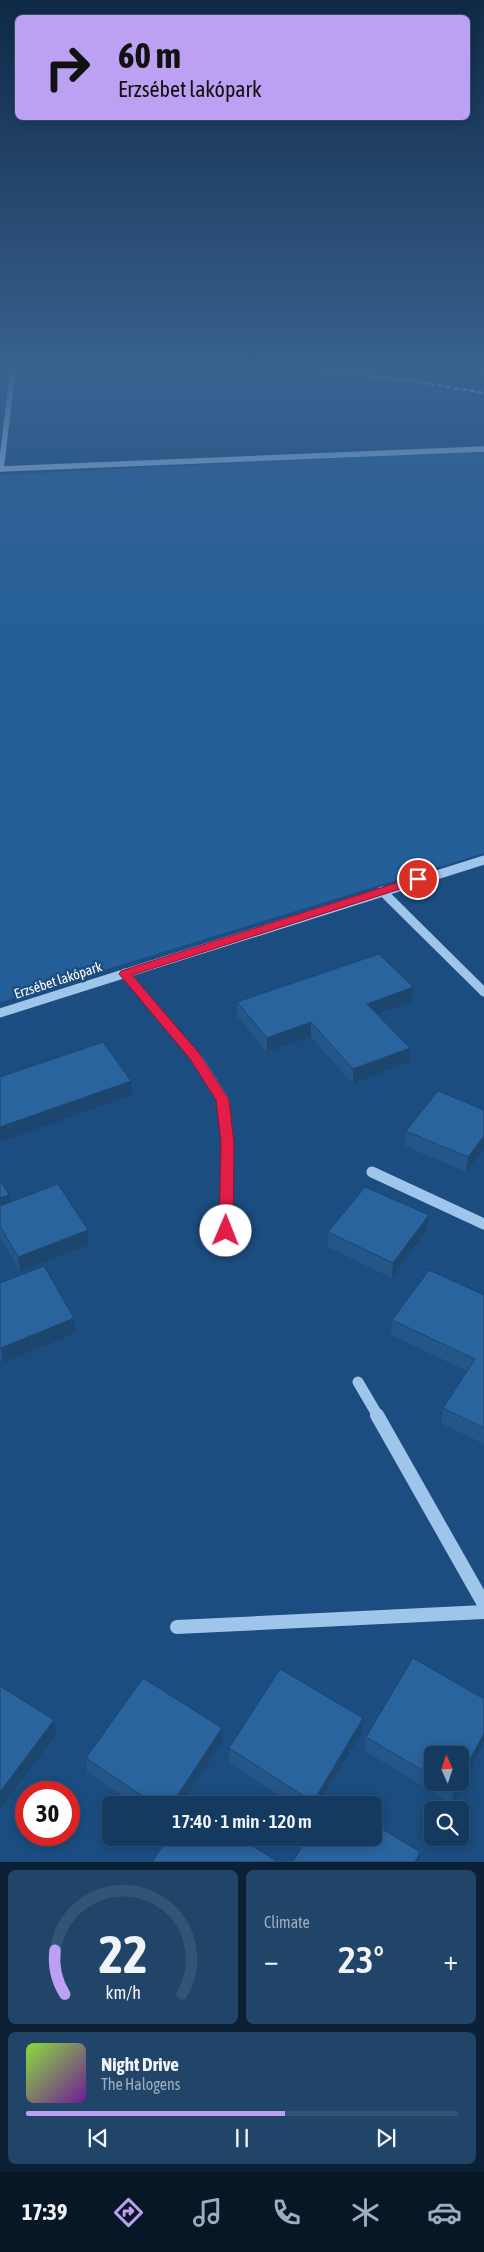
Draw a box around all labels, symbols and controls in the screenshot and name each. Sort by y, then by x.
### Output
icon: right [35,35,100,100]
text: 60 m [118,35,181,75]
text: Erzsébet lakópark [118,76,262,102]
pin [397,858,439,900]
icon: arrive [404,865,432,893]
street label: Erzsébet lakópark [12,958,104,1002]
position arrow [199,1204,251,1256]
north arrow [424,1746,469,1791]
map controls [424,1746,469,1846]
speed limit sign: 30 [15,1781,80,1846]
button: search [424,1801,469,1846]
text: 17:40 · 1 min · 120 m [172,1810,312,1832]
text: Climate [264,1913,310,1931]
text: 22 [99,1924,147,1984]
text: 23° [338,1938,384,1981]
text: − [264,1944,279,1976]
text: + [443,1944,458,1976]
text: km/h [105,1982,141,2003]
text: Night Drive [101,2053,179,2075]
text: The Halogens [101,2075,181,2093]
icon: previous [84,2124,112,2152]
icon: pause [228,2124,256,2152]
icon: next [372,2124,400,2152]
icon: directions [111,2195,146,2230]
icon: music [190,2195,225,2230]
icon: phone [269,2195,304,2230]
icon: climate [348,2195,383,2230]
icon: car [427,2195,462,2230]
text: 17:39 [22,2199,67,2225]

